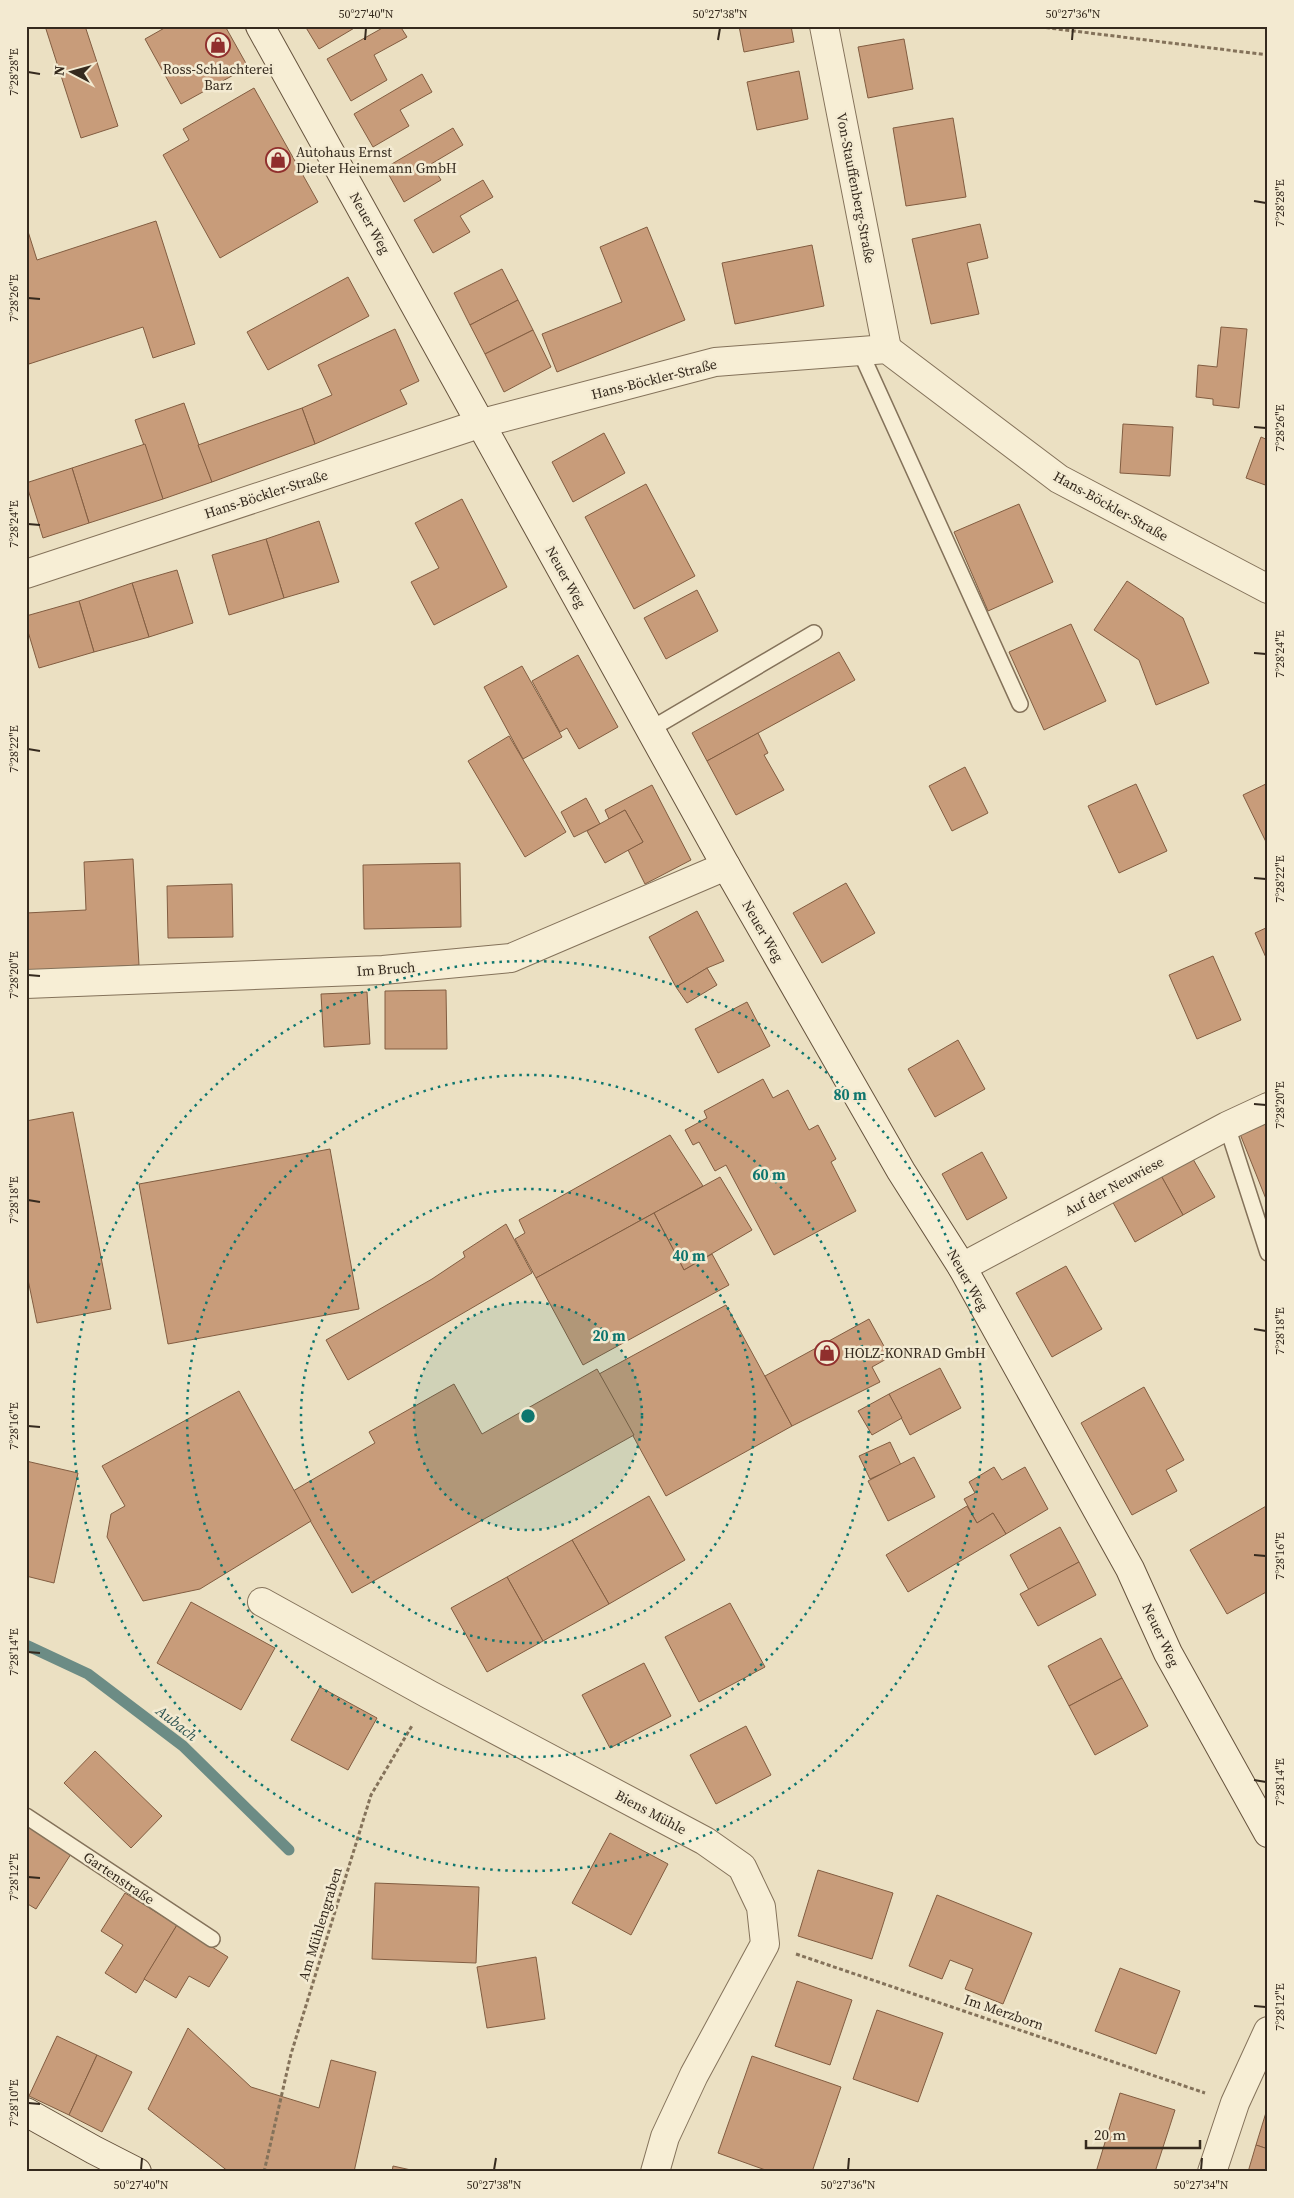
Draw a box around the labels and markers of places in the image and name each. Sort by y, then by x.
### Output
shop icon: Ross-Schlachterei Barz [205,32,231,58]
place label: Ross-Schlachterei Barz [163,59,273,95]
place label: Autohaus Ernst Dieter Heinemann GmbH [296,142,457,178]
shop icon: Autohaus Ernst Dieter Heinemann GmbH [265,147,291,173]
shop icon: HOLZ-KONRAD GmbH [814,1340,840,1366]
place label: HOLZ-KONRAD GmbH [844,1343,986,1363]
centre of rings [519,1407,537,1425]

